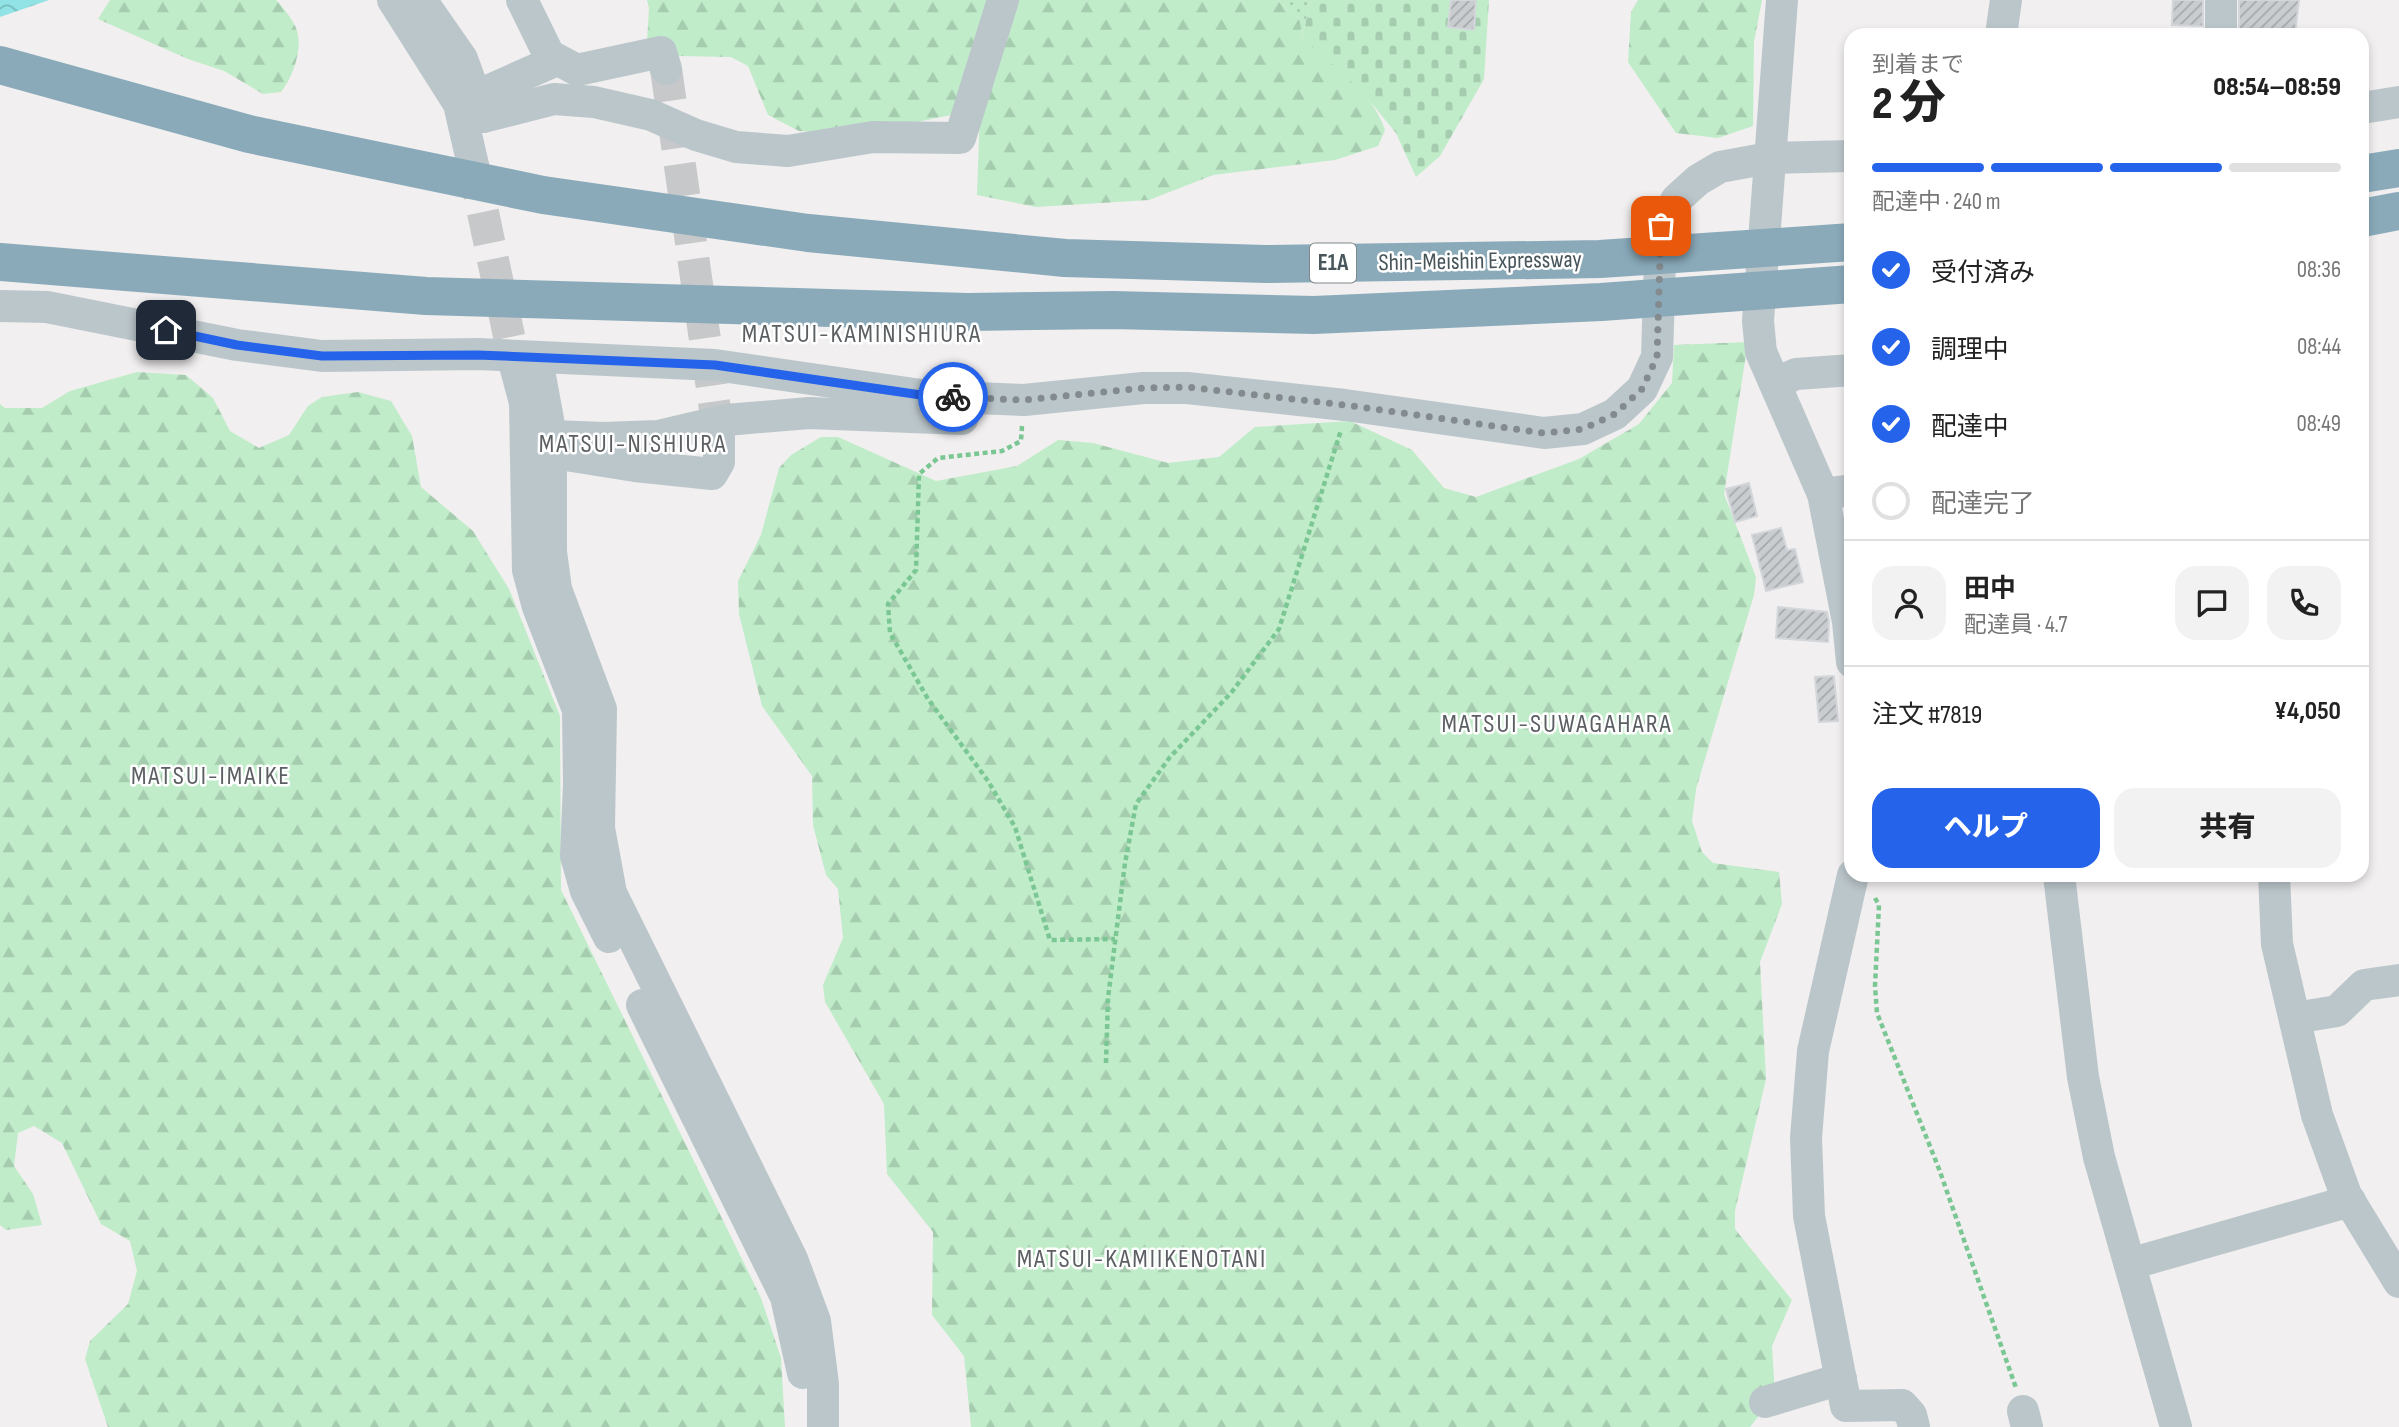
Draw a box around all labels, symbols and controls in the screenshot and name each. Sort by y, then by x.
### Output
text: 到着まで [1872,51,1964,79]
text: 08:54–08:59 [2213,72,2341,103]
text: 2 分 [1872,77,1946,132]
text: 配達中 · 240 m [1872,188,2001,216]
pin [1631,196,1691,256]
icon: bag [1642,207,1680,245]
road number: E1A [1310,244,1356,282]
street label: Shin-Meishin Expressway [1378,245,1582,277]
icon: check [1872,251,1910,289]
text: 08:36 [2297,256,2341,284]
text: 受付済み [1931,258,2035,289]
pin [136,300,196,360]
icon: home [147,311,185,349]
district label: MATSUI-KAMINISHIURA [742,319,982,350]
icon: check [1872,328,1910,366]
text: 08:44 [2297,333,2341,361]
text: 調理中 [1931,335,2009,366]
courier [918,362,988,432]
icon: bike [934,378,972,416]
icon: check [1872,405,1910,443]
text: 08:49 [2296,410,2341,438]
text: 配達中 [1931,412,2009,443]
district label: MATSUI-NISHIURA [539,429,727,460]
text: 配達完了 [1931,489,2035,520]
button: person [1872,566,1946,640]
button: chat [2175,566,2249,640]
button: phone [2267,566,2341,640]
text: 田中 [1964,574,2016,605]
text: 配達員 · 4.7 [1964,611,2067,639]
text: ¥4,050 [2274,696,2341,727]
text: 注文 #7819 [1872,700,1982,731]
district label: MATSUI-SUWAGAHARA [1441,709,1673,740]
district label: MATSUI-IMAIKE [131,761,291,792]
button: ヘルプ [1872,788,2100,868]
button: 共有 [2114,788,2341,868]
district label: MATSUI-KAMIIKENOTANI [1017,1244,1267,1275]

